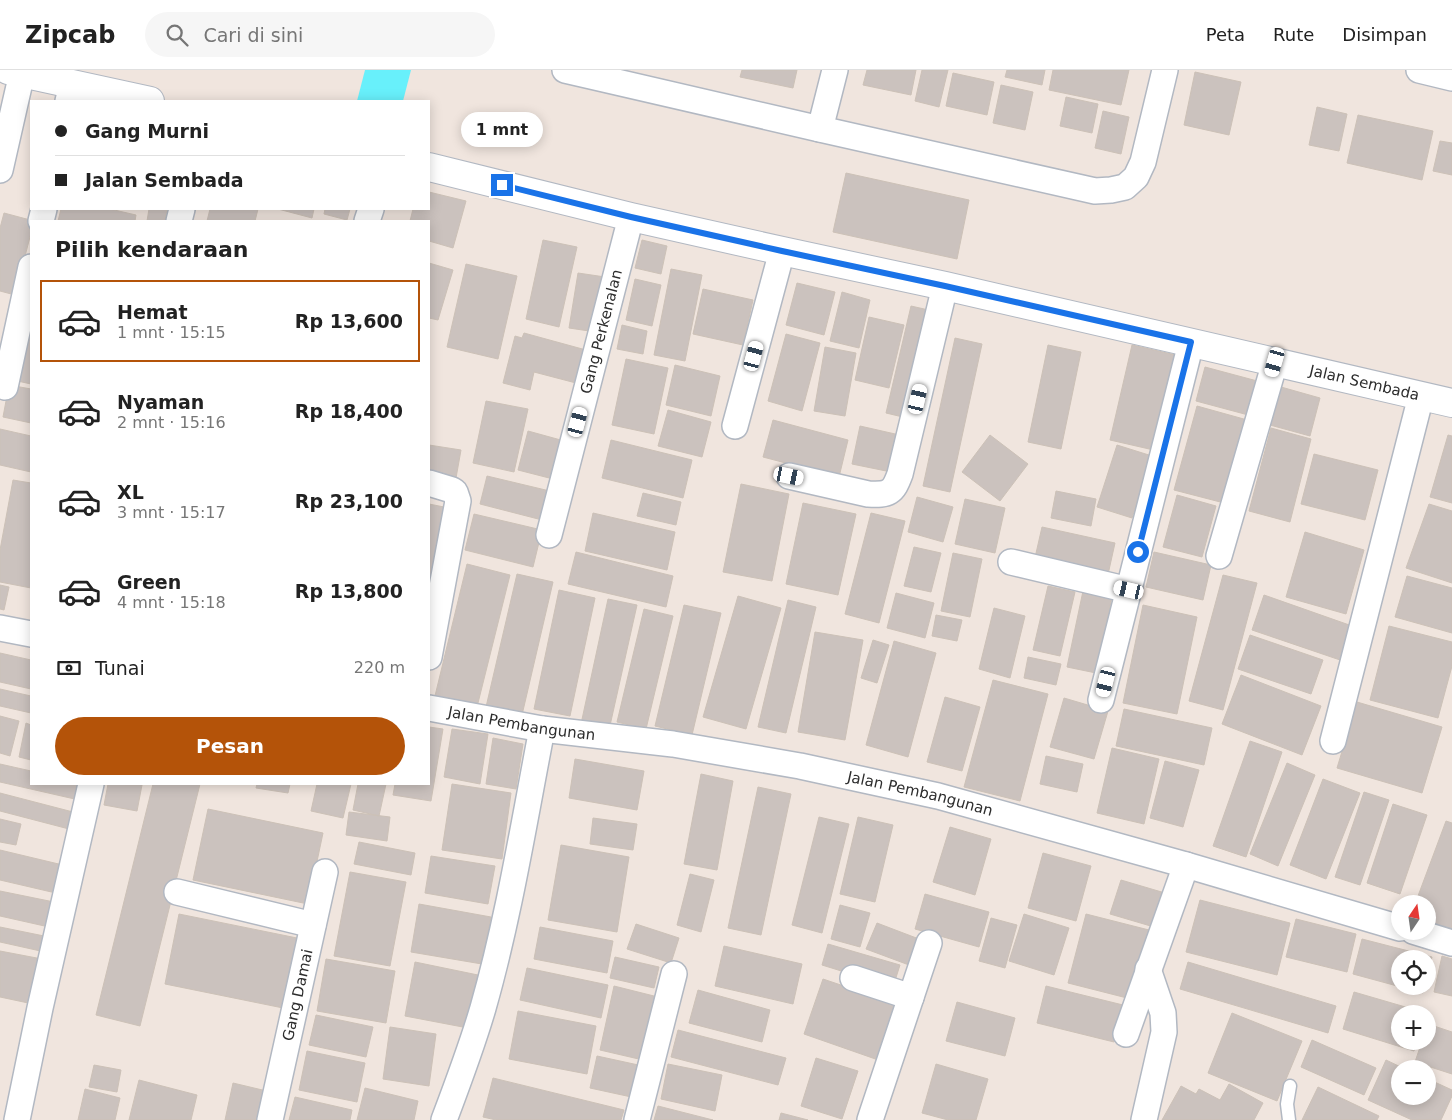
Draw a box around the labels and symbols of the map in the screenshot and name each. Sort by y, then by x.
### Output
callout: 1 mnt [461,112,543,148]
route end [491,174,513,196]
street label: Gang Perkenalan [577,268,626,396]
car [742,340,765,372]
car [1263,346,1286,378]
street label: Jalan Sembada [1307,361,1421,404]
car [907,383,928,415]
car [566,406,589,438]
car [772,466,805,486]
route start [1127,541,1149,563]
car [1112,579,1145,601]
car [1095,666,1116,698]
street label: Jalan Pembangunan [445,703,596,744]
street label: Jalan Pembangunan [845,767,995,820]
north arrow [1391,895,1436,940]
street label: Gang Damai [279,947,317,1043]

